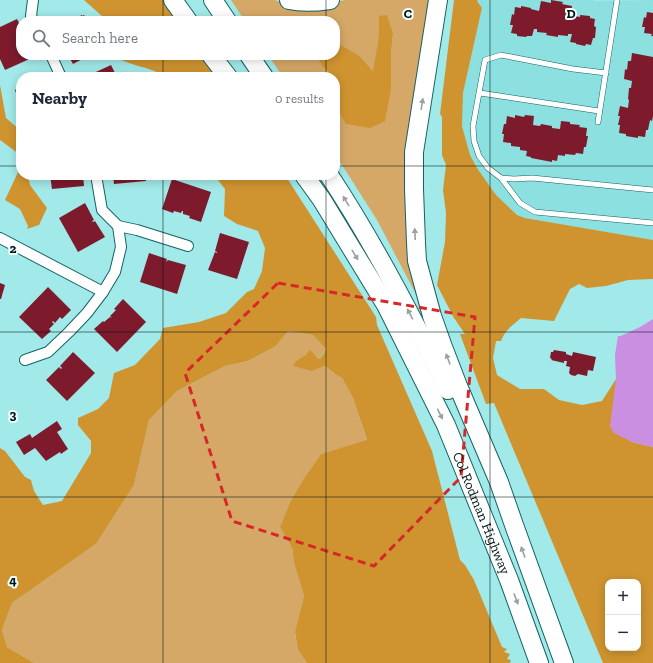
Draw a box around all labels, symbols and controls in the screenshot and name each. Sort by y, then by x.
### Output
text: C [404,6,412,21]
text: D [566,6,576,21]
search box [16,16,340,60]
icon: search [30,27,52,49]
text: Search here [62,29,138,47]
text: Nearby [32,88,87,108]
text: 0 results [275,91,324,106]
one-way arrow [419,98,425,111]
one-way arrow [342,195,349,207]
one-way arrow [412,228,419,240]
text: 2 [10,241,17,256]
one-way arrow [351,250,359,260]
one-way arrow [407,308,413,320]
one-way arrow [444,353,450,365]
text: 3 [10,407,17,422]
one-way arrow [437,408,444,420]
street label: Col Rodman Highway [449,450,514,578]
one-way arrow [520,545,526,557]
text: 4 [9,573,17,588]
map controls [605,579,641,651]
button: + [605,579,641,615]
one-way arrow [513,594,519,606]
button: − [605,615,641,651]

